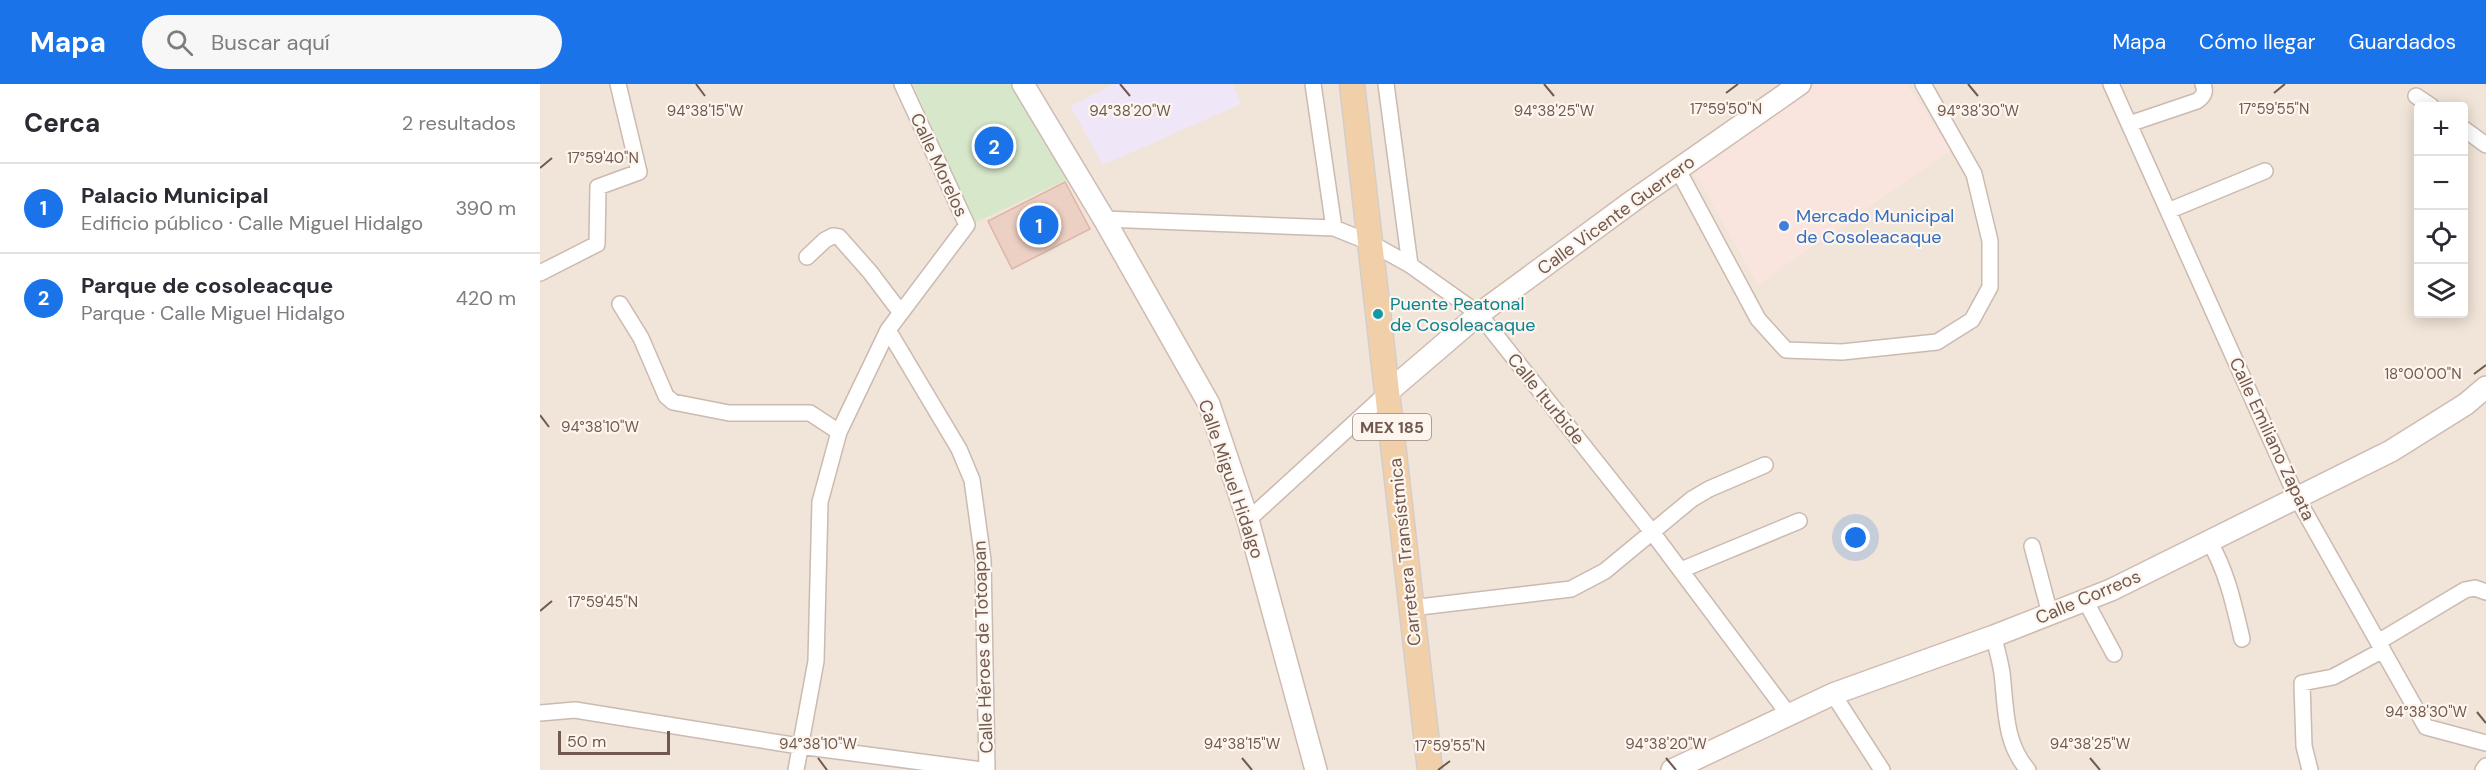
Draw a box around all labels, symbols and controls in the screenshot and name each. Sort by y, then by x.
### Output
search box [142,15,562,69]
text: Mapa [30,24,106,61]
icon: search [163,26,196,59]
text: Buscar aquí [211,28,330,57]
text: Mapa [2112,28,2166,56]
text: Cómo llegar [2199,28,2316,56]
text: Guardados [2349,28,2456,56]
text: 17°59'50"N [1690,99,1762,119]
text: 17°59'55"N [2239,99,2309,119]
text: 94°38'15"W [667,101,744,121]
text: 94°38'20"W [1089,101,1171,121]
text: 94°38'25"W [1514,101,1595,121]
text: 94°38'30"W [1937,101,2019,121]
map controls [2414,102,2468,318]
button: + [2414,102,2468,156]
text: Cerca [24,106,100,140]
street label: Calle Morelos [904,109,974,221]
text: 2 resultados [402,110,516,136]
pin: 2 [974,124,1014,168]
text: 17°59'40"N [567,148,639,168]
street label: Calle Vicente Guerrero [1532,150,1700,280]
button: − [2414,156,2468,210]
text: Palacio Municipal [81,181,269,210]
text: 1 [40,195,47,221]
text: 390 m [455,195,516,221]
pin: 1 [1020,202,1058,248]
place label: Mercado Municipal de Cosoleacaque [1796,204,1954,249]
text: Edificio público · Calle Miguel Hidalgo [81,210,423,236]
button: locate [2414,210,2468,264]
marker: Mercado Municipal de Cosoleacaque [1777,219,1791,233]
button: layers [2414,264,2468,318]
text: Parque de cosoleacque [81,271,333,300]
text: 2 [38,285,49,311]
text: 420 m [456,285,516,311]
place label: Puente Peatonal de Cosoleacaque [1390,292,1536,337]
text: Parque · Calle Miguel Hidalgo [81,300,345,326]
marker: Puente Peatonal de Cosoleacaque [1371,307,1385,321]
street label: Calle Iturbide [1502,348,1590,450]
street label: Calle Emiliano Zapata [2224,354,2320,524]
text: 18°00'00"N [2384,364,2462,384]
street label: Calle Miguel Hidalgo [1193,396,1269,562]
road number: MEX 185 [1353,414,1431,440]
text: 94°38'10"W [561,417,639,437]
street label: Carretera Transístmica [1383,457,1427,647]
your location [1841,523,1870,552]
street label: Calle Héroes de Totoapan [967,540,999,754]
street label: Calle Correos [2032,564,2144,630]
text: 17°59'45"N [568,592,638,612]
text: 94°38'30"W [2385,702,2467,722]
scale bar [558,728,670,756]
text: 50 m [567,731,606,752]
text: 94°38'10"W [779,734,857,754]
text: 94°38'15"W [1204,734,1281,754]
text: 94°38'20"W [1625,734,1707,754]
text: 94°38'25"W [2050,734,2131,754]
text: 17°59'55"N [1415,736,1485,756]

